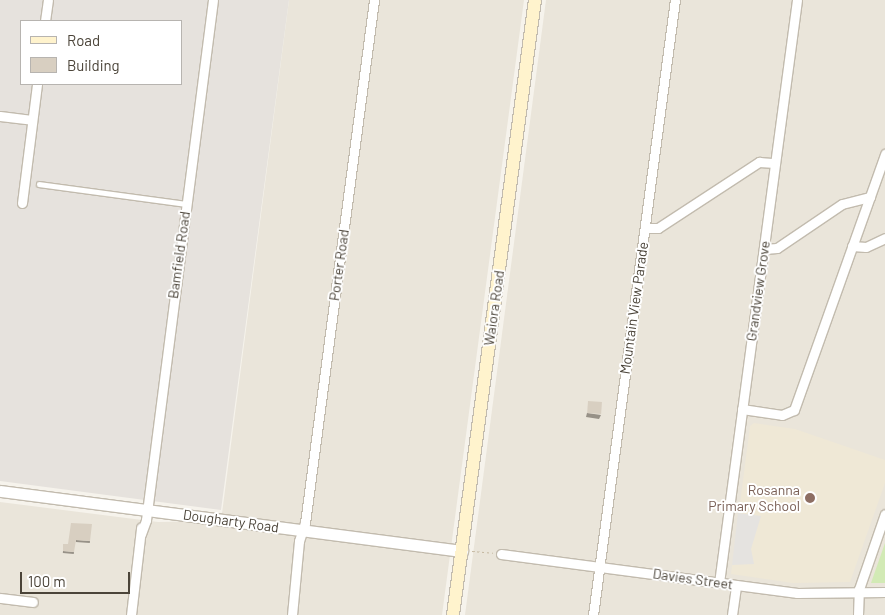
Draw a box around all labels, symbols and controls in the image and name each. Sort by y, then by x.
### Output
legend [20,20,182,85]
text: Road [67,31,100,49]
text: Building [67,56,120,74]
street label: Bamfield Road [165,210,193,300]
street label: Porter Road [326,228,352,302]
street label: Grandview Grove [743,240,773,342]
street label: Mountain View Parade [616,241,652,375]
street label: Waiora Road [480,269,508,347]
place label: Rosanna Primary School [708,482,800,514]
marker: Rosanna Primary School [804,492,816,504]
street label: Dougharty Road [182,506,280,536]
scale bar [22,562,132,594]
street label: Davies Street [652,565,734,593]
text: 100 m [28,572,66,590]

